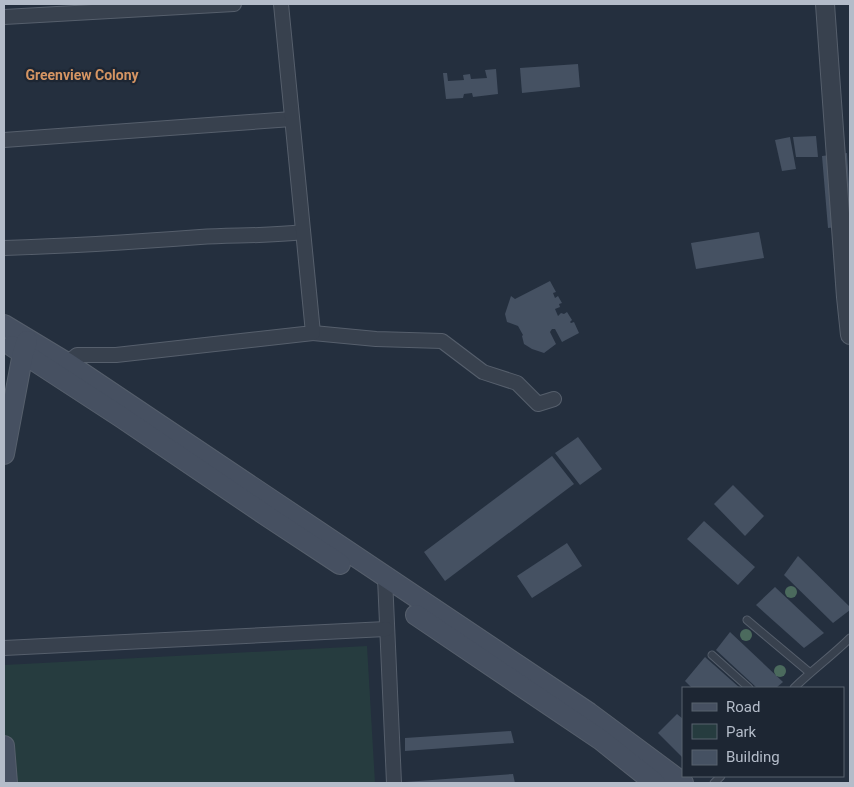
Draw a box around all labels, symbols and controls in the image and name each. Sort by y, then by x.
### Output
district label: Greenview Colony [25,67,140,83]
legend [682,687,844,777]
text: Road [726,698,760,716]
text: Park [726,723,757,741]
text: Building [726,748,780,766]

